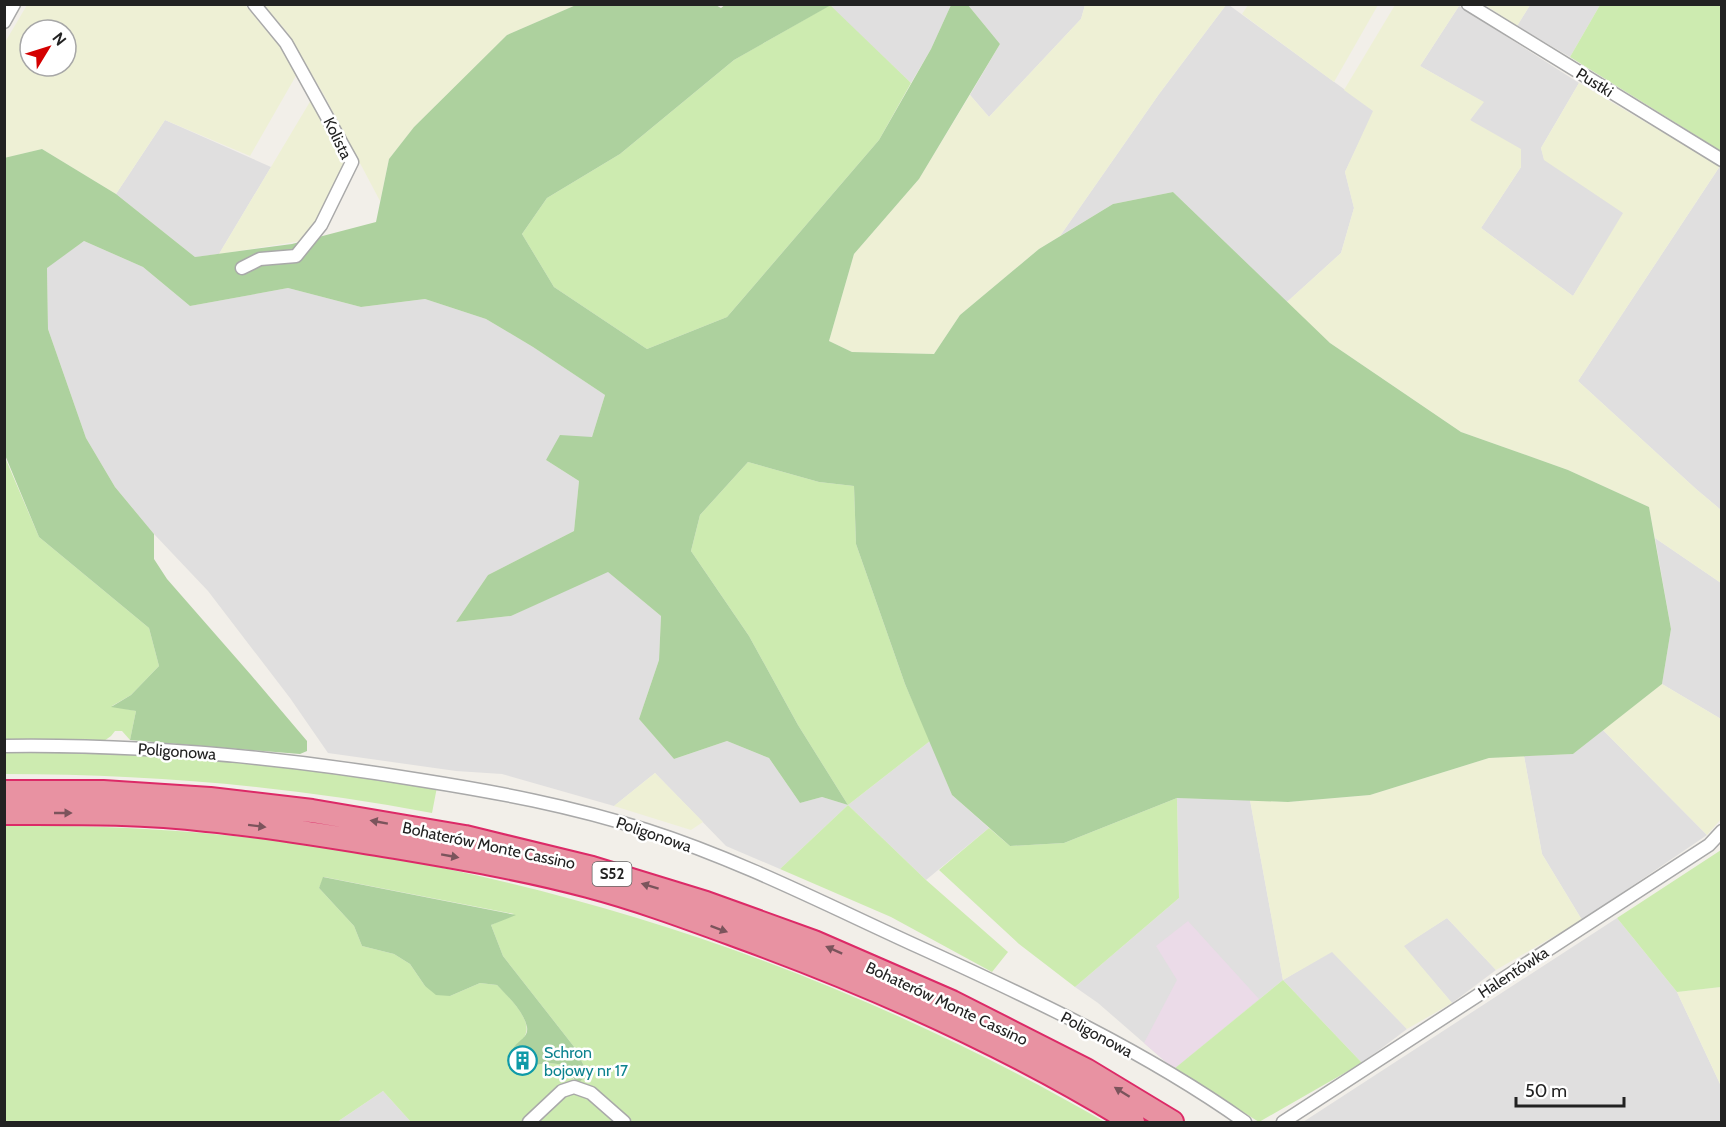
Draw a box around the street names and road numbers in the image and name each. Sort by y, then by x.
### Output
street label: Pustki [1573,64,1617,101]
street label: Kolista [319,114,356,163]
street label: Poligonowa [137,739,217,764]
street label: Poligonowa [614,813,694,856]
street label: Bohaterów Monte Cassino [401,818,577,873]
road number: S52 [592,862,632,886]
street label: Halentówka [1475,943,1552,1002]
street label: Bohaterów Monte Cassino [863,958,1031,1049]
street label: Poligonowa [1058,1008,1136,1061]

